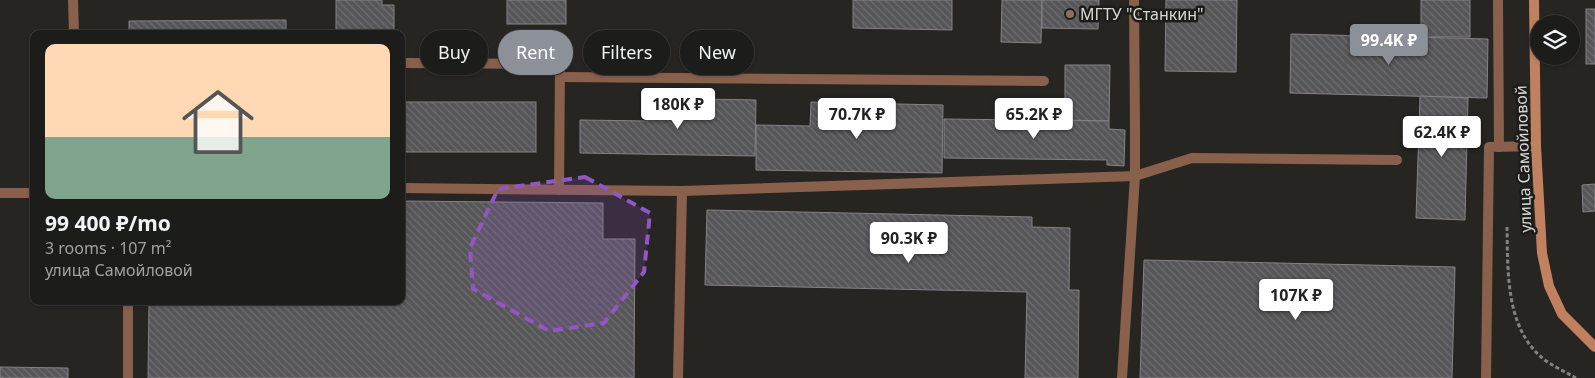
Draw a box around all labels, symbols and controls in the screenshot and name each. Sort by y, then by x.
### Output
place label: МГТУ "Станкин" [1080,3,1204,25]
marker: МГТУ "Станкин" [1064,8,1076,20]
map controls [1530,15,1580,65]
button: layers [1530,15,1580,65]
pin: 99.4K ₽ [1343,23,1435,66]
text: 99.4K ₽ [1361,29,1417,51]
chip: Buy [420,30,488,75]
chip: Rent [498,30,573,75]
chip: Filters [583,30,670,75]
chip: New [680,30,754,75]
icon: home [173,77,263,167]
street label: улица Самойловой [1509,85,1537,233]
pin: 180K ₽ [637,88,719,130]
text: 180K ₽ [652,93,704,115]
pin: 70.7K ₽ [811,98,903,140]
pin: 65.2K ₽ [988,98,1080,140]
text: 70.7K ₽ [829,103,885,125]
text: 65.2K ₽ [1006,103,1062,125]
pin: 62.4K ₽ [1396,116,1488,158]
text: 62.4K ₽ [1414,121,1470,143]
text: 99 400 ₽/mo [45,209,171,237]
pin: 90.3K ₽ [863,222,955,264]
text: 90.3K ₽ [881,227,937,249]
text: 3 rooms · 107 m² [45,237,171,259]
text: улица Самойловой [45,259,193,281]
pin: 107K ₽ [1255,278,1337,321]
text: 107K ₽ [1270,284,1322,306]

